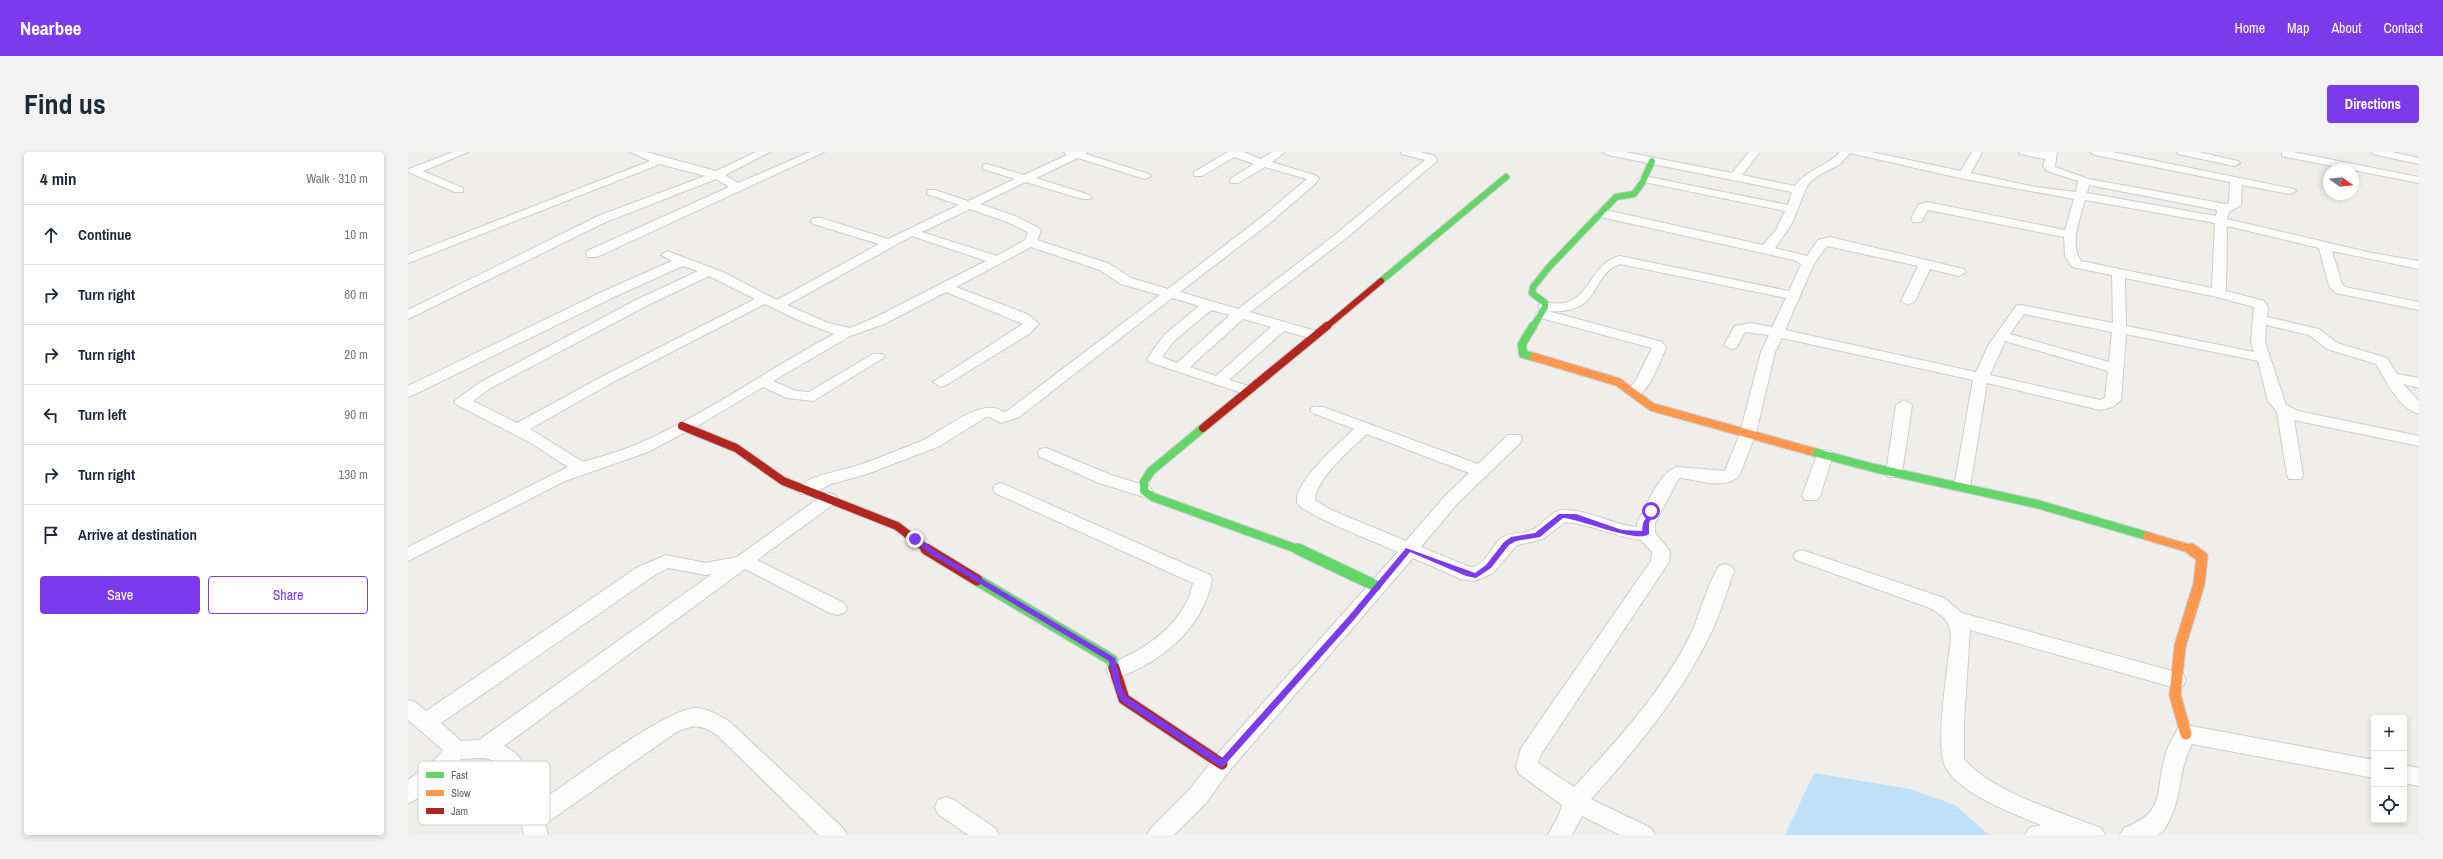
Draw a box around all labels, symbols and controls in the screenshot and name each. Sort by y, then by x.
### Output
text: Nearbee [20,15,81,41]
text: Home [2234,19,2265,37]
text: Map [2287,19,2309,37]
text: About [2331,19,2361,37]
text: Contact [2383,19,2423,37]
text: Find us [24,85,106,123]
button: Directions [2327,85,2419,123]
north arrow [2323,164,2359,200]
text: 4 min [40,167,76,190]
text: Walk · 310 m [306,170,368,187]
icon: ahead [40,224,62,246]
text: Continue [78,224,131,245]
text: 10 m [344,226,368,243]
icon: right [40,284,62,306]
text: Turn right [78,284,135,305]
text: 60 m [344,286,368,303]
icon: right [40,344,62,366]
text: Turn right [78,344,135,365]
text: 20 m [344,346,368,363]
icon: left [40,404,62,426]
text: Turn left [78,404,126,425]
text: 90 m [344,406,368,423]
icon: right [40,464,62,486]
text: Turn right [78,464,135,485]
text: 130 m [338,466,368,483]
route start [1642,502,1660,520]
icon: arrive [40,524,62,546]
text: Arrive at destination [78,524,197,545]
route end [906,530,924,548]
button: Save [40,576,200,614]
button: Share [208,576,368,614]
map controls [2371,715,2407,823]
button: + [2371,715,2407,751]
button: − [2371,751,2407,787]
legend [418,761,550,825]
text: Fast [451,768,469,782]
text: Slow [451,786,471,800]
button: locate [2371,787,2407,823]
text: Jam [451,804,468,818]

